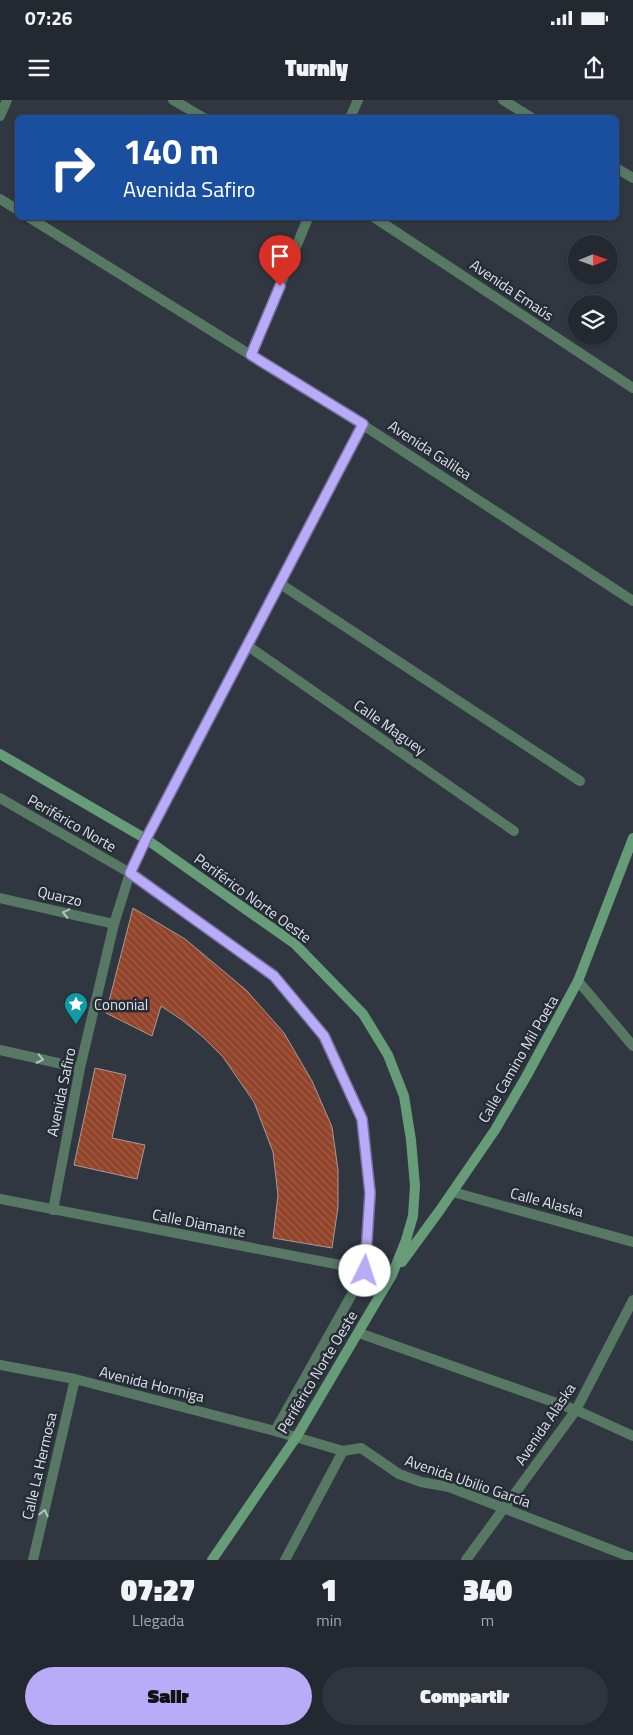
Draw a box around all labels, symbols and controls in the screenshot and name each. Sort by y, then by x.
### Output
text: 07:26 [25,3,72,32]
text: Turnly [285,51,348,85]
icon: menu [25,54,53,82]
icon: share [580,54,608,82]
text: 140 m [123,124,219,178]
icon: right [40,135,105,200]
text: Avenida Safiro [123,172,255,206]
pin [259,235,301,286]
north arrow [568,235,618,285]
map controls [568,235,618,345]
icon: arrive [266,242,294,270]
street label: Avenida Emaús [465,253,559,327]
button: layers [568,295,618,345]
street label: Avenida Galilea [384,414,477,486]
street label: Calle Maguey [349,693,431,761]
street label: Periférico Norte [23,788,121,858]
street label: Periférico Norte Oeste [190,848,316,948]
street label: Quarzo [35,880,85,912]
one-way arrow [62,908,71,919]
street label: Calle Camino Mil Poeta [472,990,564,1127]
place icon: Cononial [63,991,89,1025]
place label: Cononial [94,993,148,1016]
street label: Avenida Safiro [40,1045,82,1139]
one-way arrow [36,1053,45,1064]
street label: Calle Alaska [508,1181,587,1223]
street label: Calle Diamante [150,1203,248,1243]
position arrow [338,1244,390,1296]
street label: Periférico Norte Oeste [271,1306,363,1438]
street label: Avenida Hormiga [97,1360,207,1408]
street label: Avenida Alaska [509,1378,581,1470]
street label: Calle La Hermosa [16,1410,63,1522]
street label: Avenida Ubilio García [402,1449,534,1513]
one-way arrow [38,1508,49,1517]
text: 07:27 [121,1567,195,1613]
text: 1 [321,1567,337,1613]
text: 340 [463,1567,512,1613]
text: Llegada [132,1608,184,1632]
text: min [316,1608,342,1632]
text: m [481,1608,494,1632]
button: Salir [25,1667,312,1725]
button: Compartir [322,1667,608,1725]

